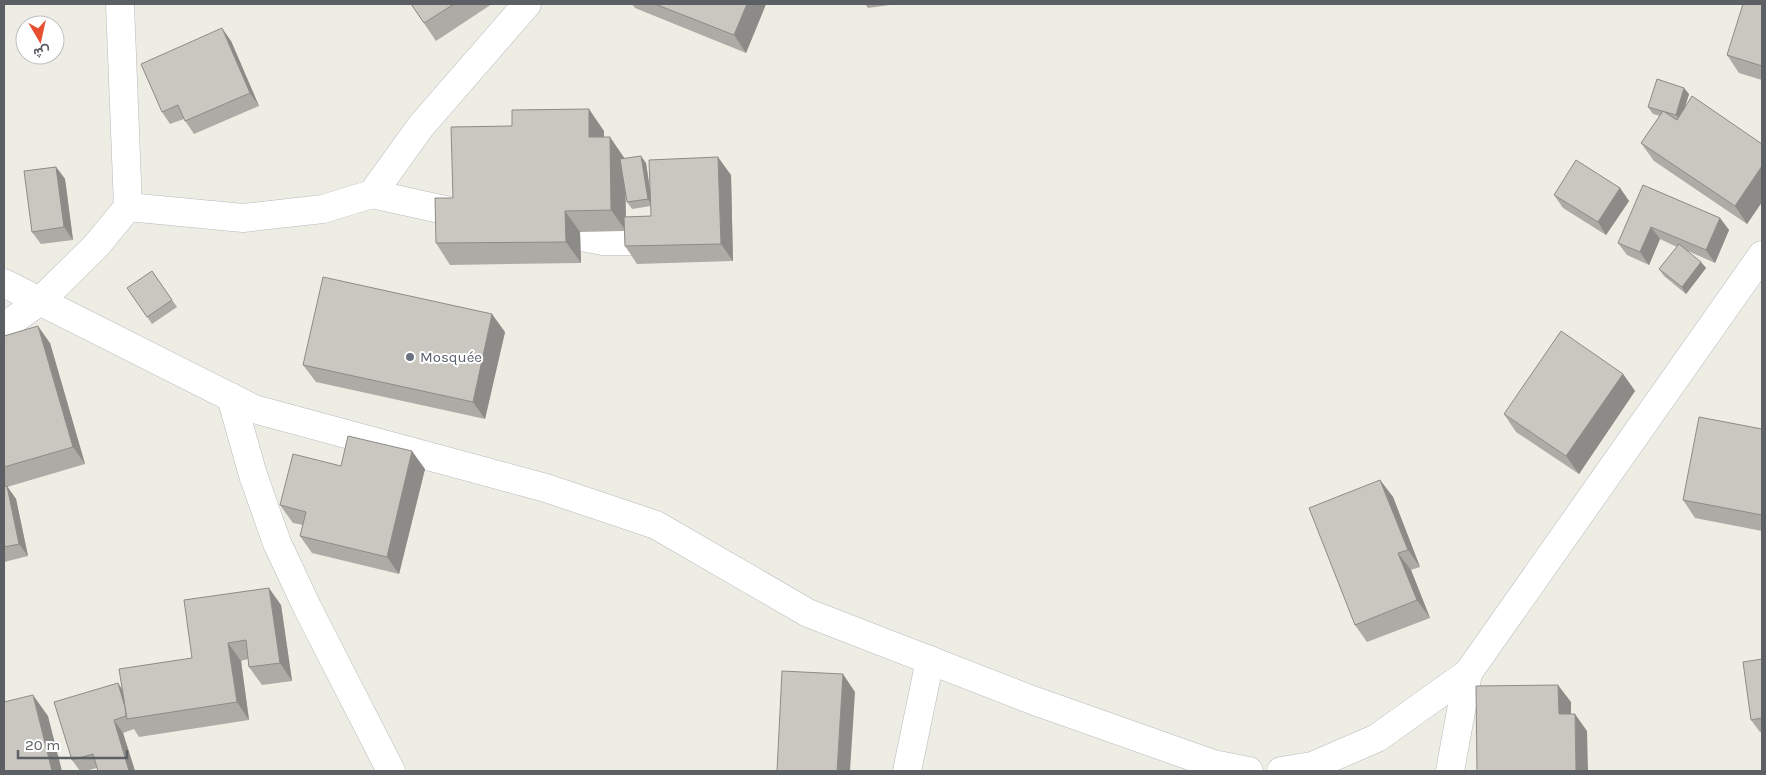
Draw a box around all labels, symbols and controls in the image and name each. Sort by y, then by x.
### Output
north arrow [15,15,65,65]
text: ش [32,43,52,62]
place label: Mosquée [420,348,482,366]
marker: Mosquée [404,351,416,363]
scale bar [18,728,126,760]
text: 20 m [25,736,60,754]

